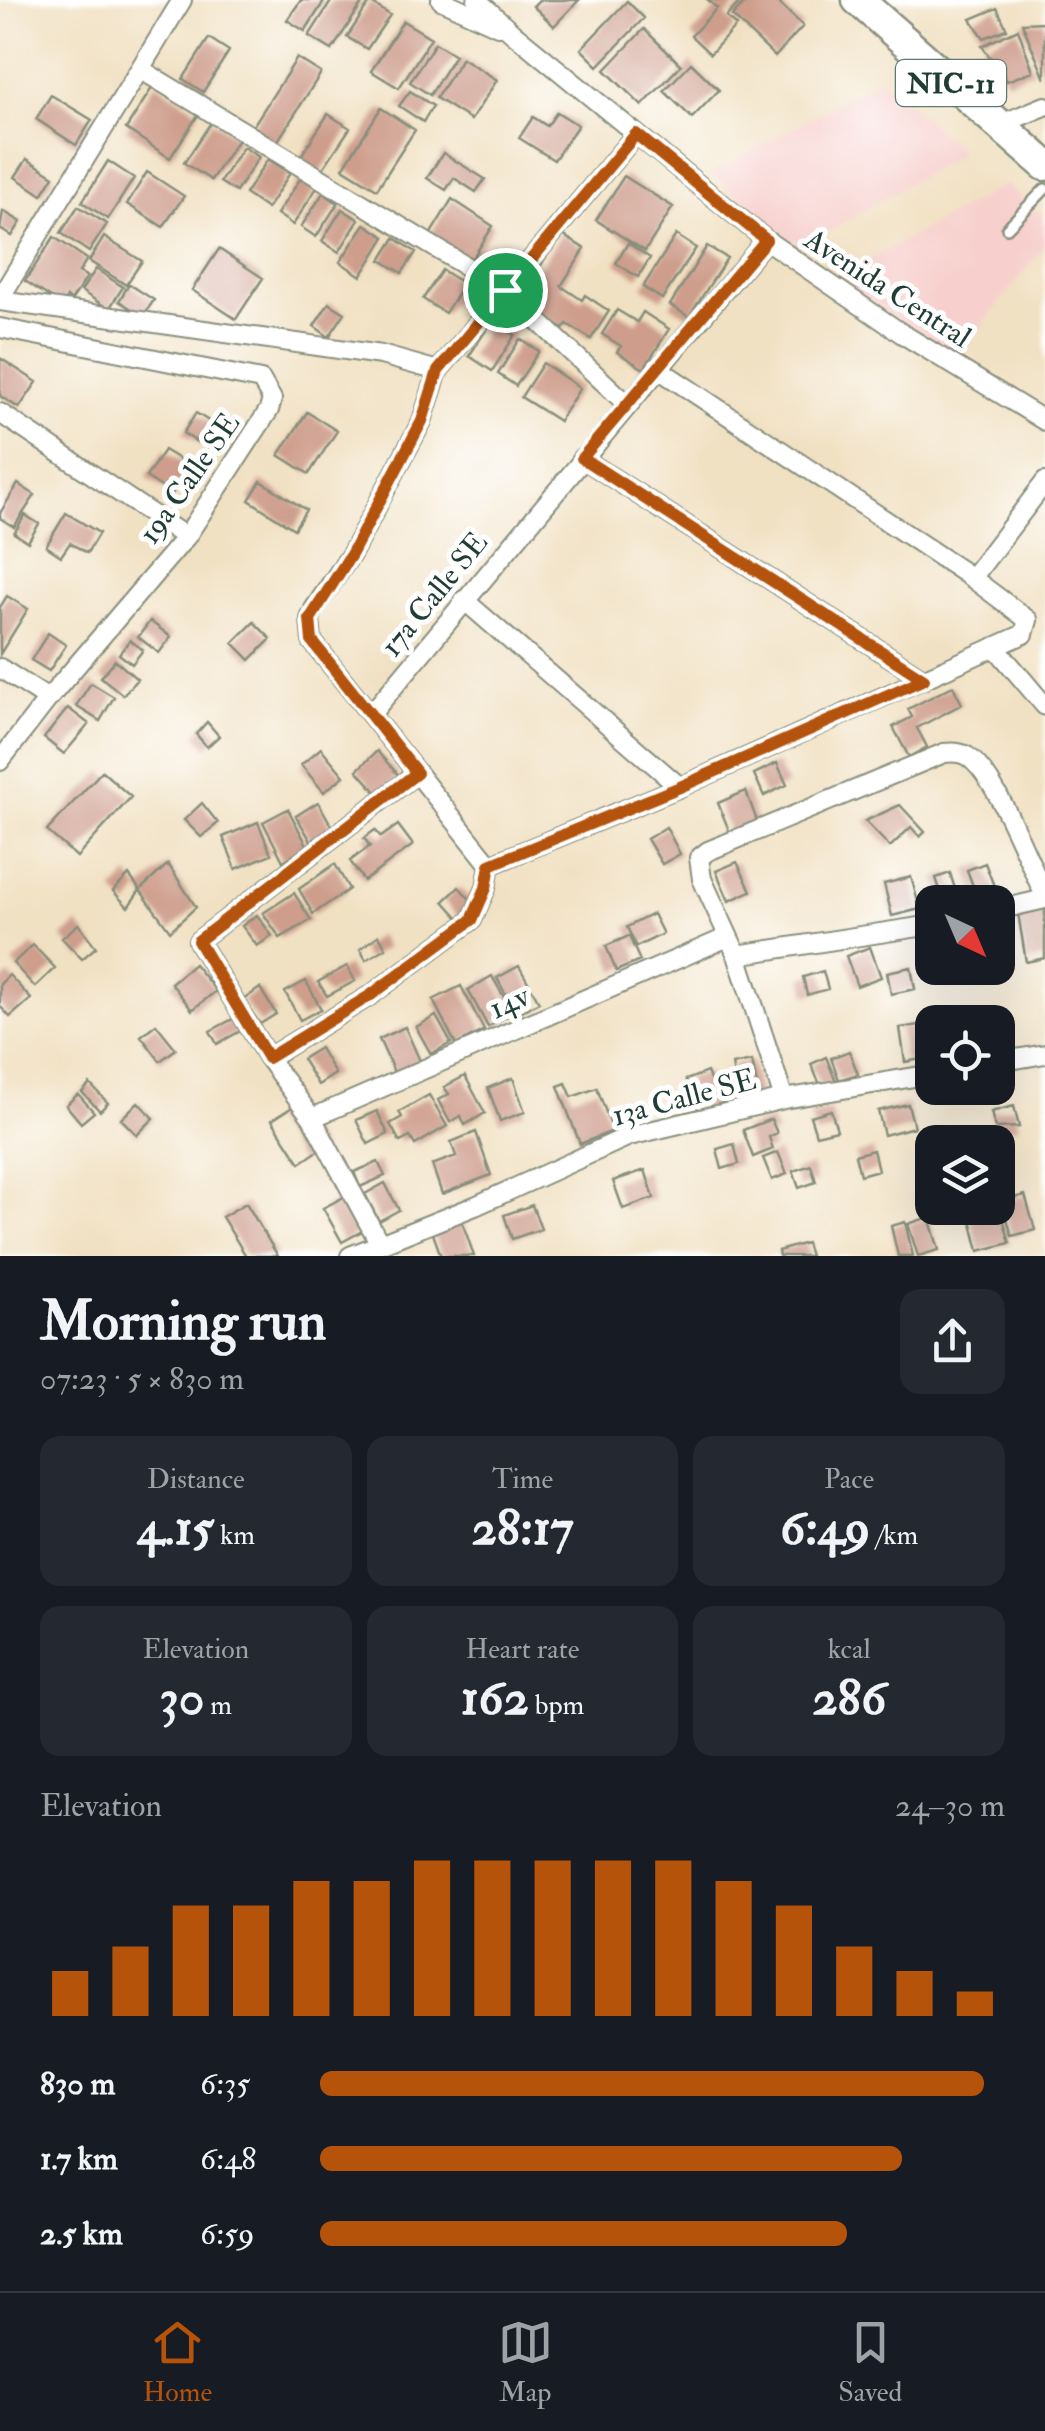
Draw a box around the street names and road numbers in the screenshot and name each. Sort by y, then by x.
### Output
road number: NIC-11 [896,60,1006,106]
street label: Avenida Central [797,220,978,356]
street label: 19a Calle SE [131,406,248,551]
street label: 17a Calle SE [373,524,496,664]
street label: 14v [483,977,536,1027]
street label: 13a Calle SE [608,1061,760,1134]

